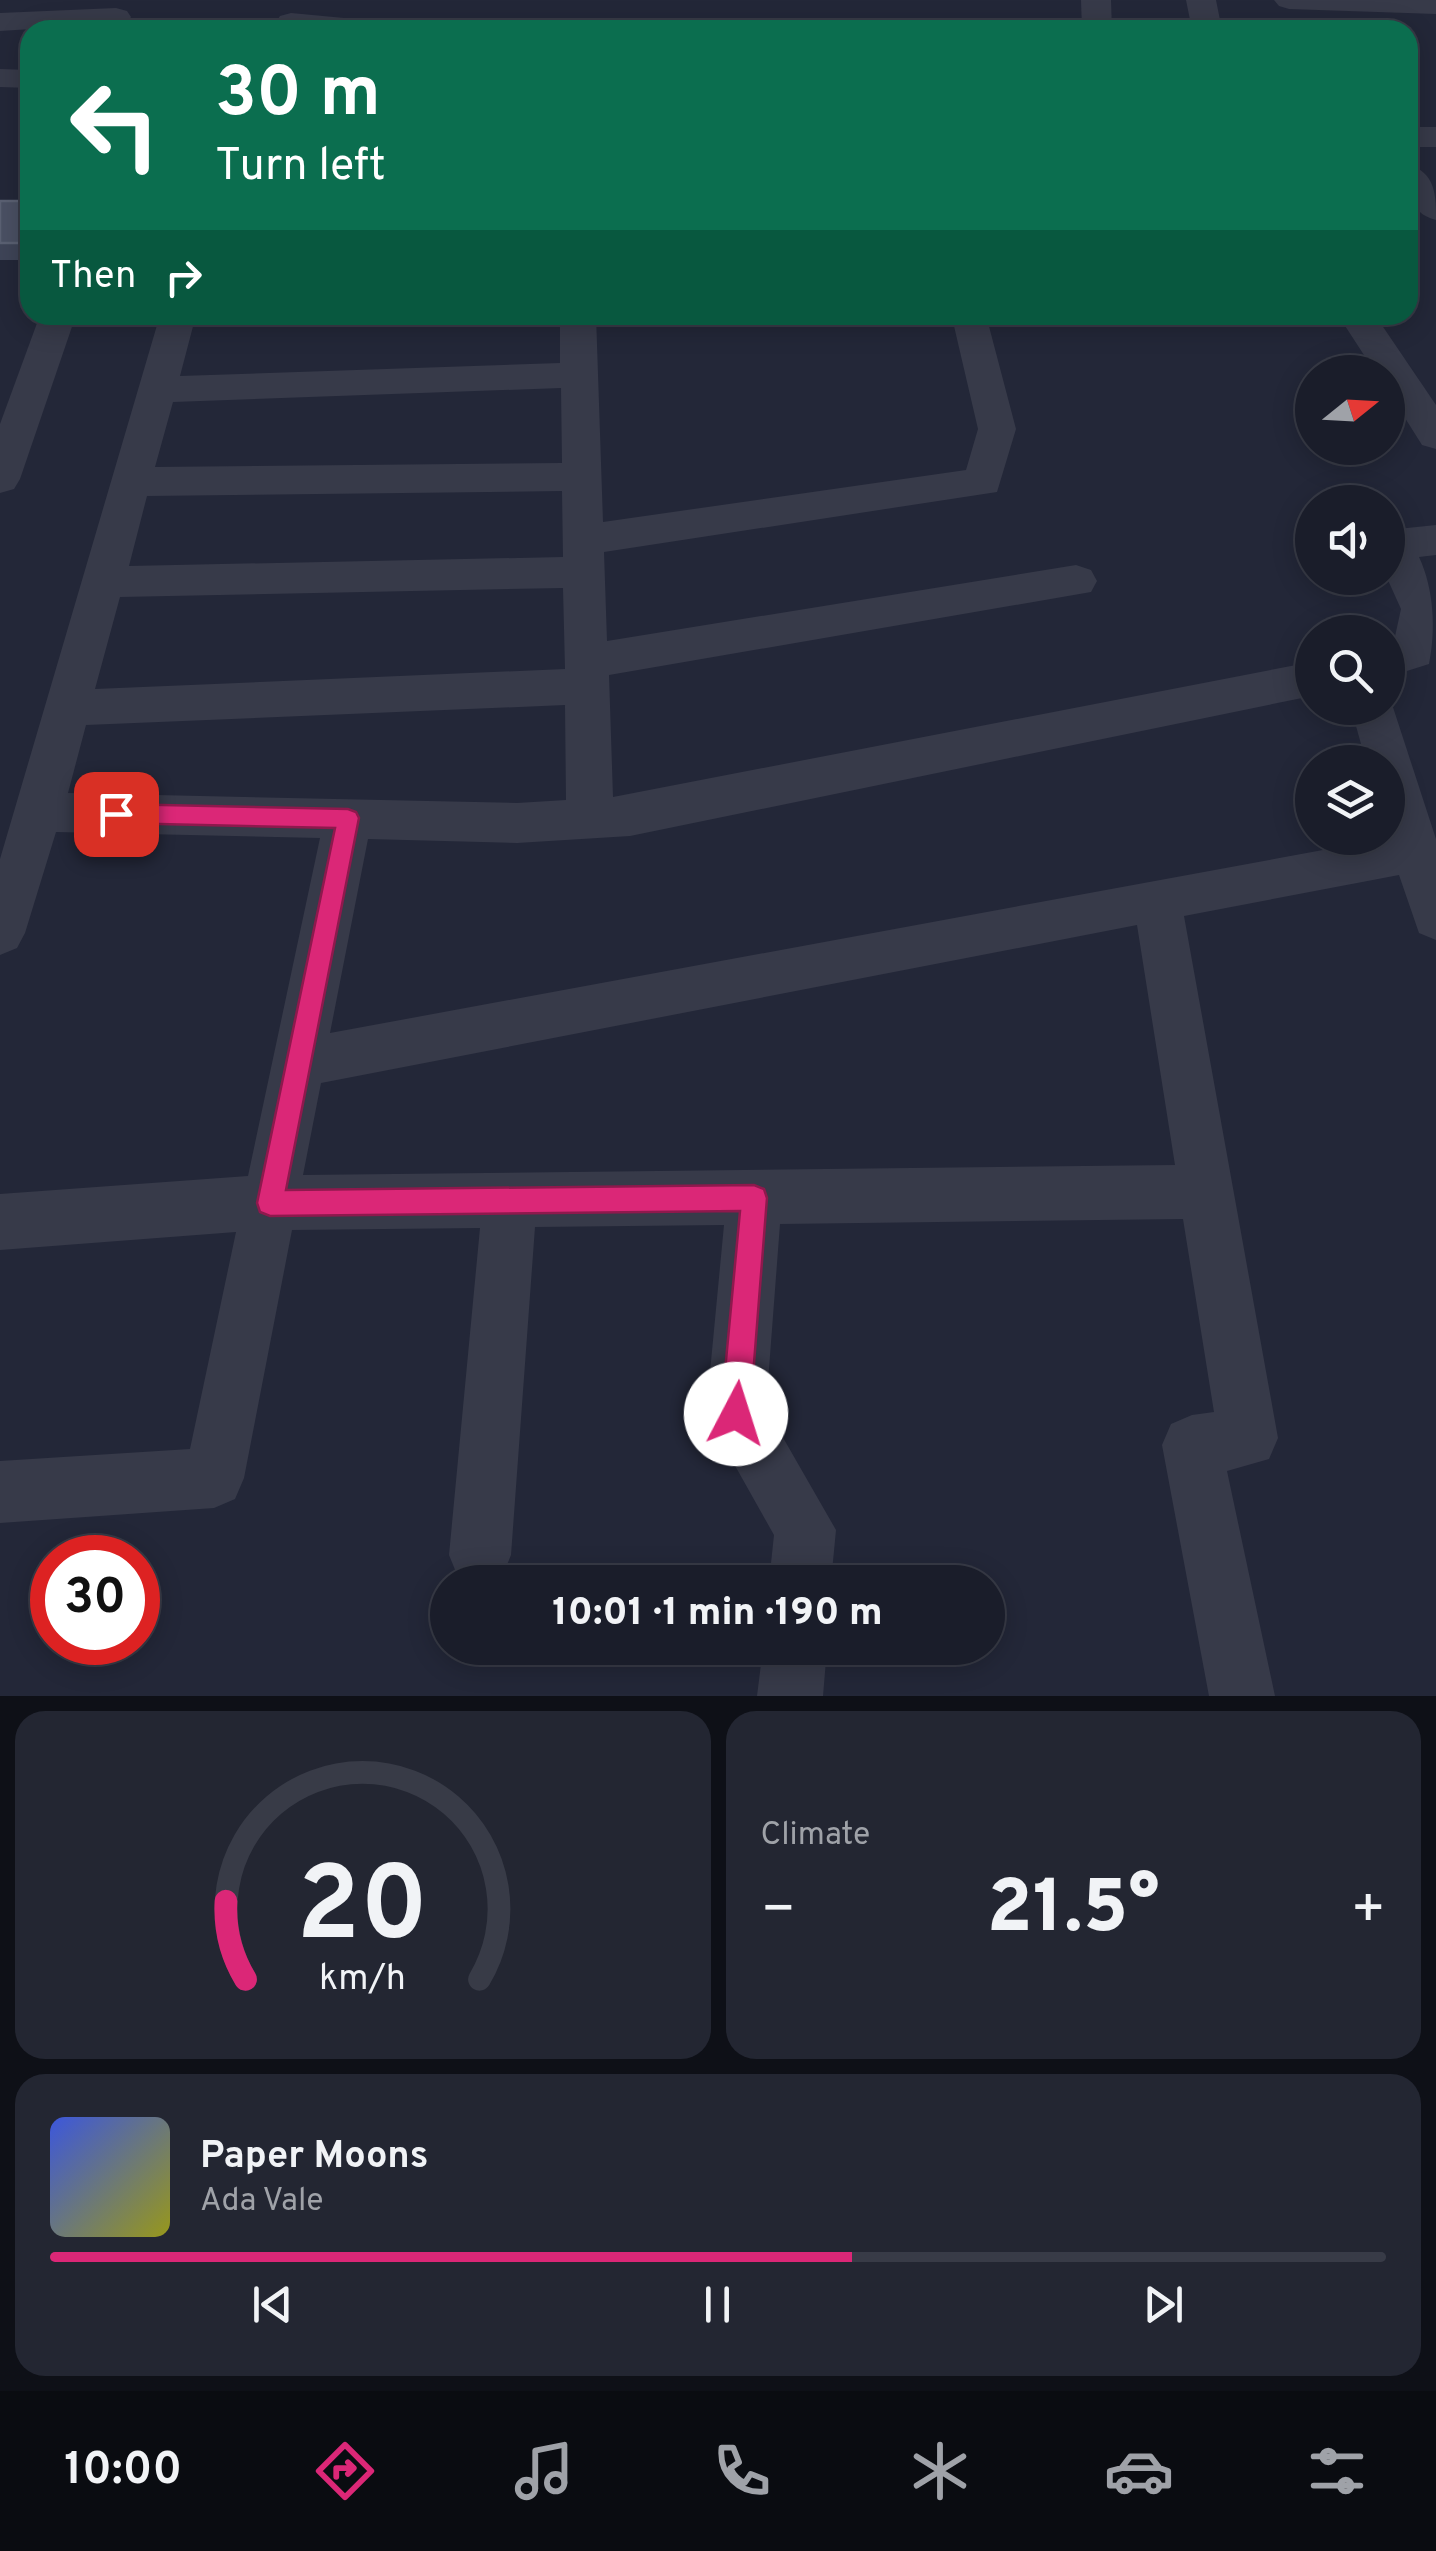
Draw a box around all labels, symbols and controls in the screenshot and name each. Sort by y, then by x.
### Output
text: 30 m [215,52,381,141]
icon: left [50,60,180,190]
text: Turn left [215,139,386,196]
icon: right [156,250,211,305]
text: Then [50,253,136,302]
north arrow [1295,355,1405,465]
map controls [1295,355,1405,855]
button: sound [1295,485,1405,595]
button: search [1295,615,1405,725]
button: layers [1295,745,1405,855]
pin [74,772,159,857]
icon: arrive [89,787,144,842]
position arrow [684,1362,788,1466]
speed limit sign: 30 [30,1535,160,1665]
text: 10:01 · 1 min · 190 m [552,1590,883,1639]
text: Climate [761,1816,870,1856]
text: 20 [297,1845,429,1977]
text: 21.5° [987,1864,1160,1959]
text: − [761,1877,796,1947]
text: + [1351,1877,1386,1947]
text: km/h [319,1957,406,2003]
text: Paper Moons [200,2133,429,2182]
text: Ada Vale [200,2182,324,2222]
icon: previous [245,2277,300,2332]
icon: pause [690,2277,745,2332]
icon: next [1136,2277,1191,2332]
icon: directions [310,2436,380,2506]
icon: music [509,2436,579,2506]
icon: phone [707,2436,777,2506]
icon: climate [905,2436,975,2506]
icon: car [1104,2436,1174,2506]
icon: filters [1302,2436,1372,2506]
text: 10:00 [64,2443,182,2500]

